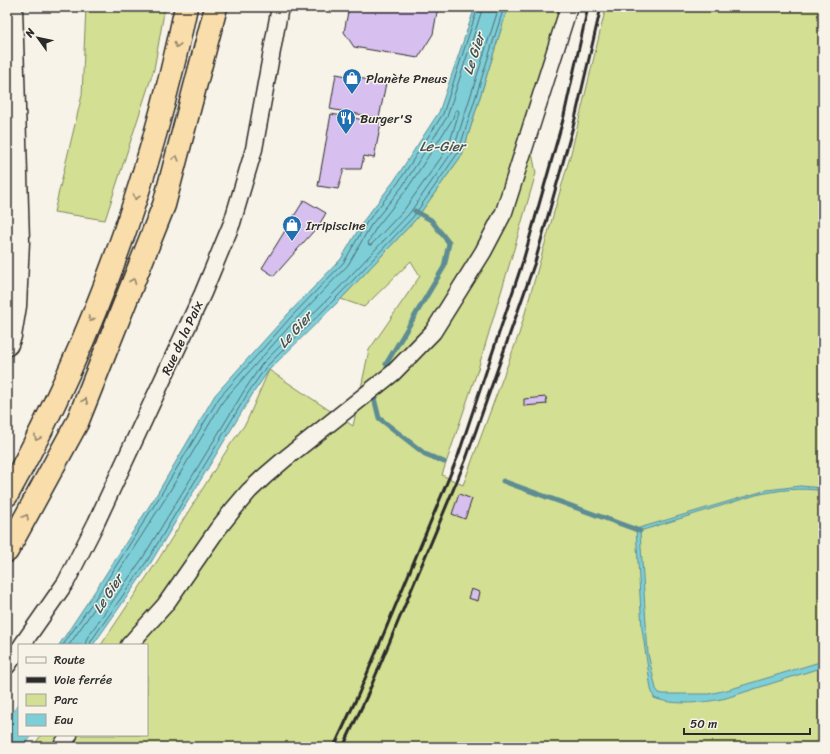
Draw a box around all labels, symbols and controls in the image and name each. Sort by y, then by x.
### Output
north arrow [18,18,58,58]
text: N [19,24,40,42]
water label: Le Gier [456,27,493,78]
one-way arrow [174,42,182,48]
shop icon: Planète Pneus [341,67,363,95]
place label: Planète Pneus [366,67,447,90]
restaurant icon: Burger'S [335,107,357,135]
place label: Burger'S [360,107,412,130]
water label: Le-Gier [419,134,468,159]
one-way arrow [171,155,180,162]
one-way arrow [132,194,140,201]
shop icon: Irripiscine [281,214,303,242]
place label: Irripiscine [305,214,366,237]
one-way arrow [129,277,137,284]
street label: Rue de la Paix [155,297,209,379]
water label: Le Gier [272,303,321,354]
one-way arrow [87,316,95,323]
one-way arrow [81,398,89,405]
one-way arrow [34,433,42,441]
one-way arrow [21,514,29,521]
water label: Le Gier [86,567,132,619]
legend [18,644,148,736]
text: Route [54,649,85,671]
text: Voie ferrée [54,669,112,691]
text: Parc [54,689,78,711]
text: Eau [54,709,74,731]
scale bar [684,710,810,736]
text: 50 m [690,713,717,735]

